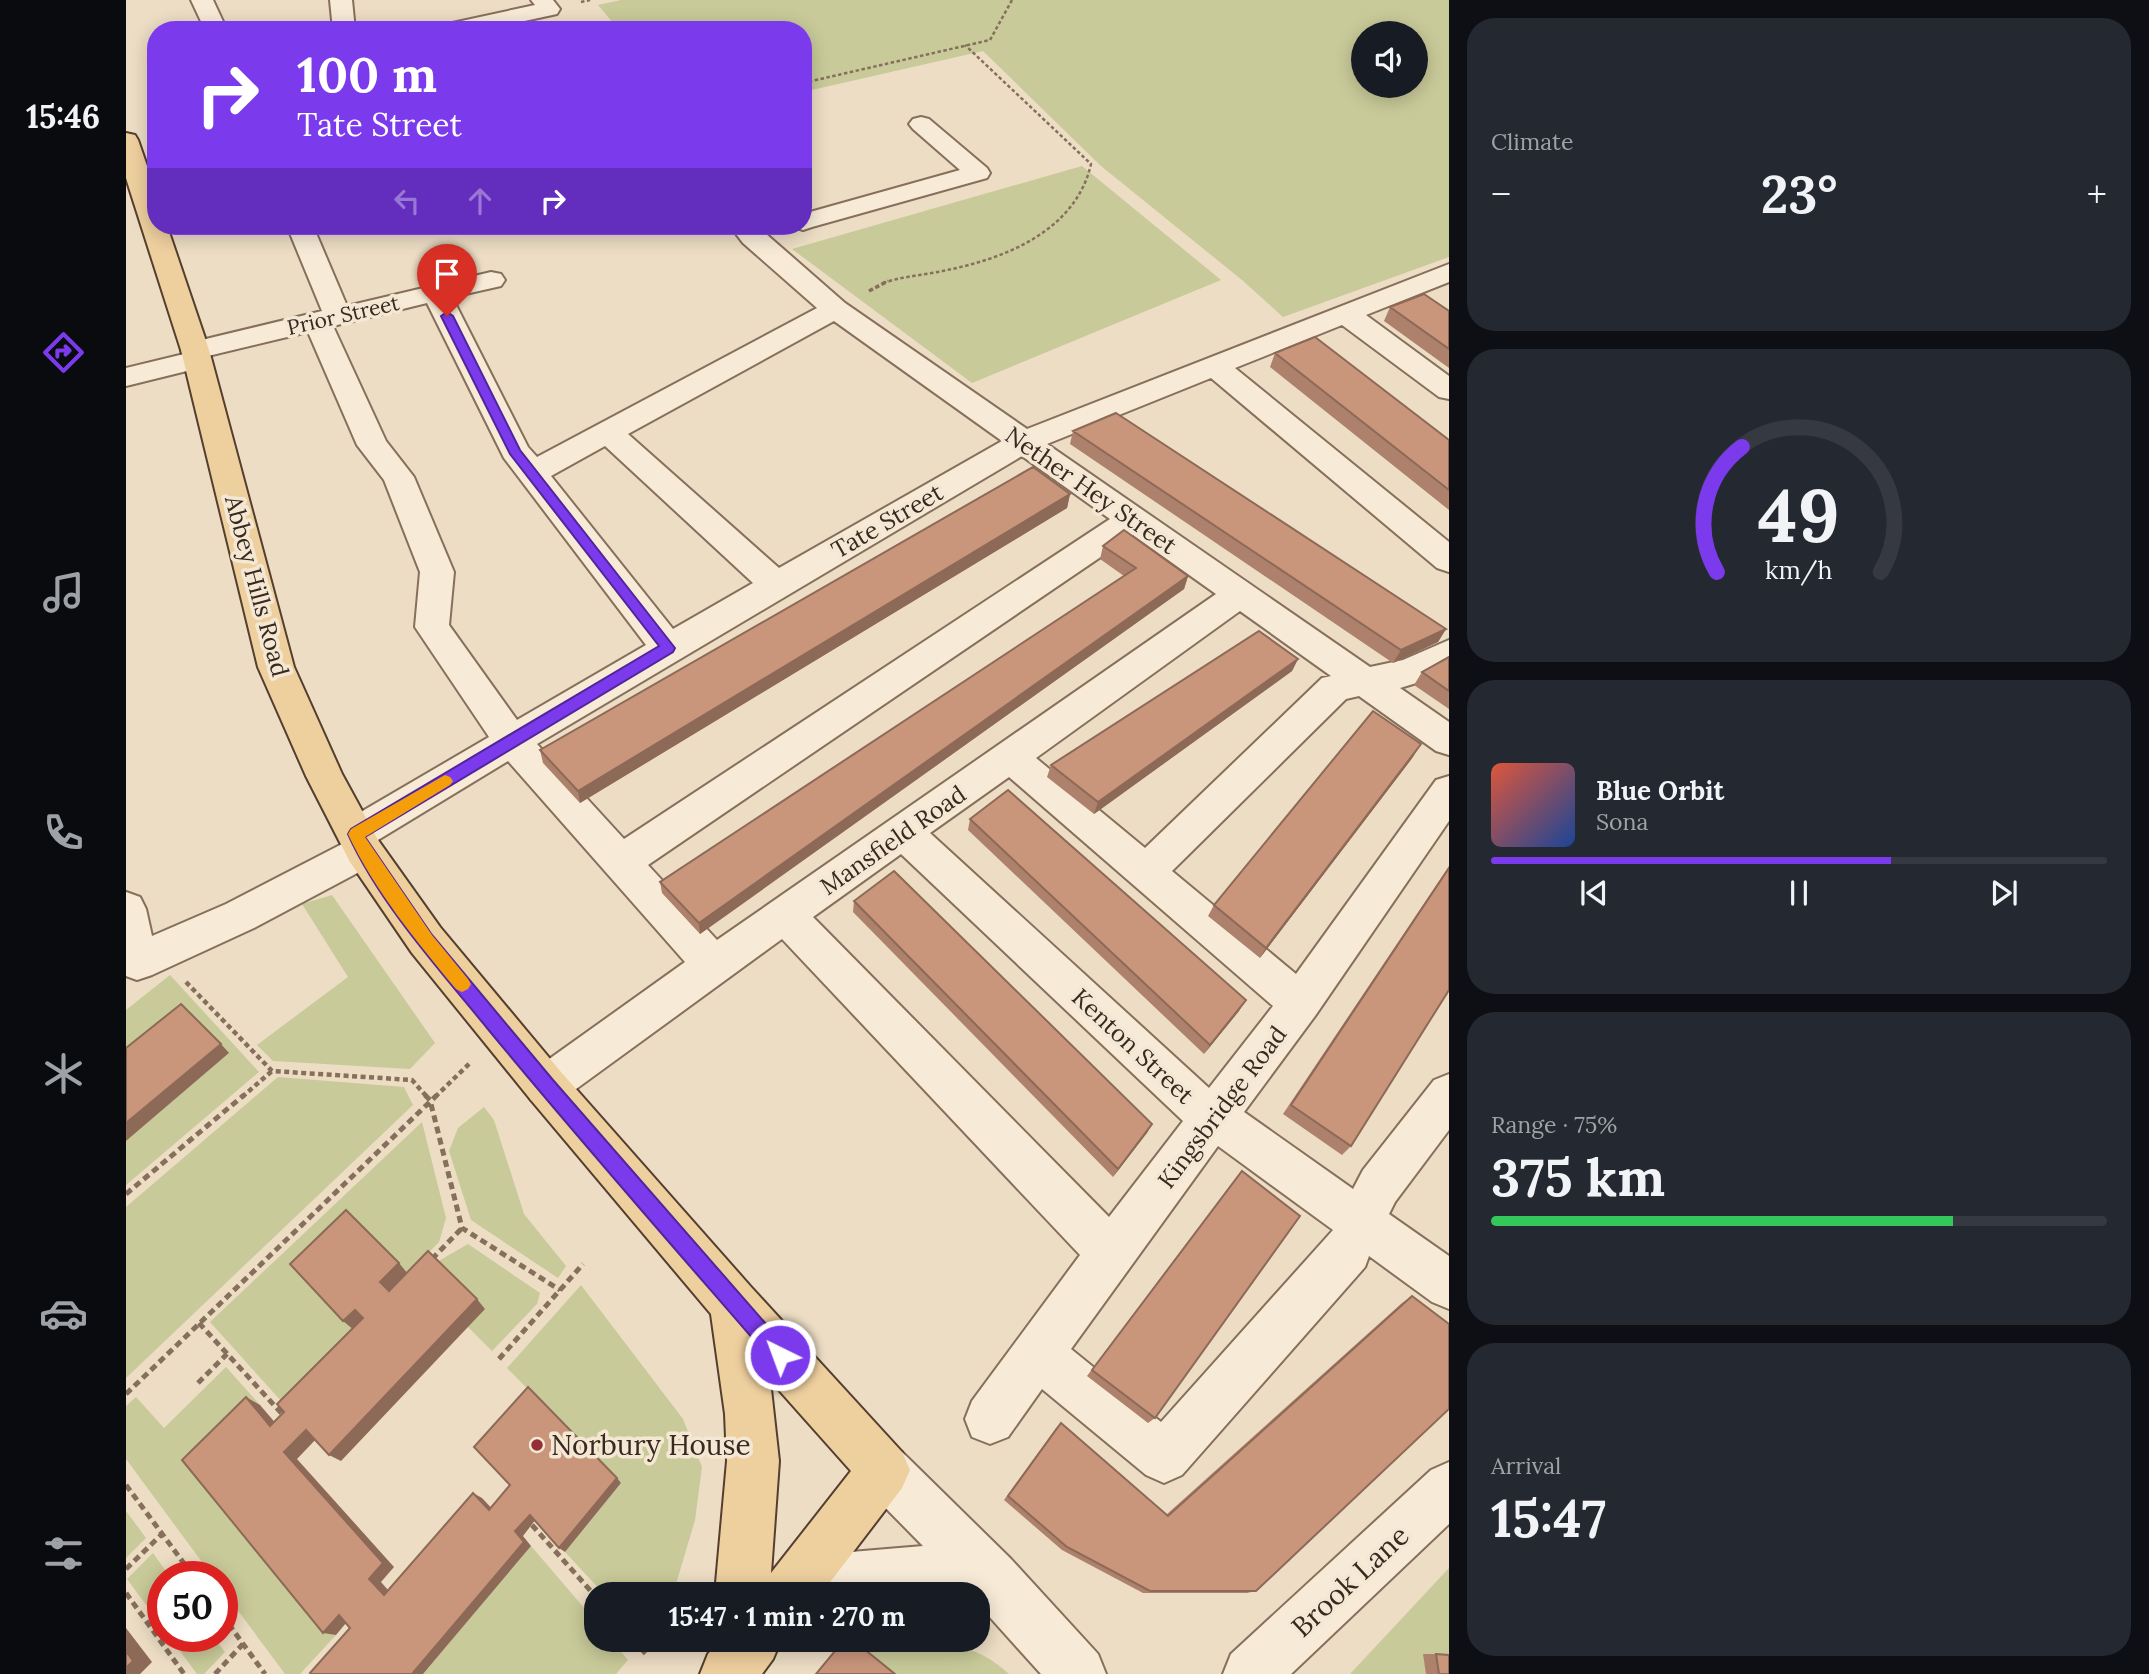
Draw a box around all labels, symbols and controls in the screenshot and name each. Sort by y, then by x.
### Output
map controls [1351,21,1428,98]
button: sound [1351,21,1428,98]
text: 100 m [297,43,437,105]
icon: right [182,49,273,140]
text: 15:46 [26,96,100,137]
text: Tate Street [297,104,462,145]
text: Climate [1491,127,1573,156]
text: 23° [1761,161,1837,227]
text: − [1491,170,1511,218]
text: + [2087,170,2107,218]
icon: left [388,182,426,220]
icon: ahead [461,182,499,220]
icon: right [534,182,572,220]
pin [417,244,477,316]
icon: arrive [428,255,466,293]
street label: Prior Street [284,289,403,341]
icon: directions [39,328,88,377]
street label: Nether Hey Street [999,419,1183,561]
text: 49 [1758,469,1840,562]
street label: Tate Street [826,476,949,565]
street label: Abbey Hills Road [218,491,296,680]
text: km/h [1765,554,1833,586]
icon: music [39,568,88,617]
text: Blue Orbit [1596,774,1724,807]
street label: Mansfield Road [814,778,972,902]
text: Sona [1596,807,1648,836]
icon: phone [39,808,88,857]
icon: previous [1575,874,1613,912]
icon: pause [1780,874,1818,912]
icon: next [1985,874,2023,912]
street label: Kenton Street [1066,982,1201,1111]
street label: Kingsbridge Road [1151,1020,1293,1194]
icon: climate [39,1049,88,1098]
text: Range · 75% [1491,1110,1617,1139]
text: 375 km [1491,1144,1665,1210]
icon: car [39,1289,88,1338]
position arrow [743,1318,817,1392]
place label: Norbury House [551,1427,751,1463]
marker: Norbury House [529,1437,545,1453]
text: Arrival [1491,1451,1561,1480]
text: 15:47 [1491,1485,1606,1551]
street label: Brook Lane [1284,1517,1416,1645]
icon: filters [39,1529,88,1578]
speed limit sign: 50 [147,1561,238,1652]
text: 15:47 · 1 min · 270 m [669,1600,905,1633]

